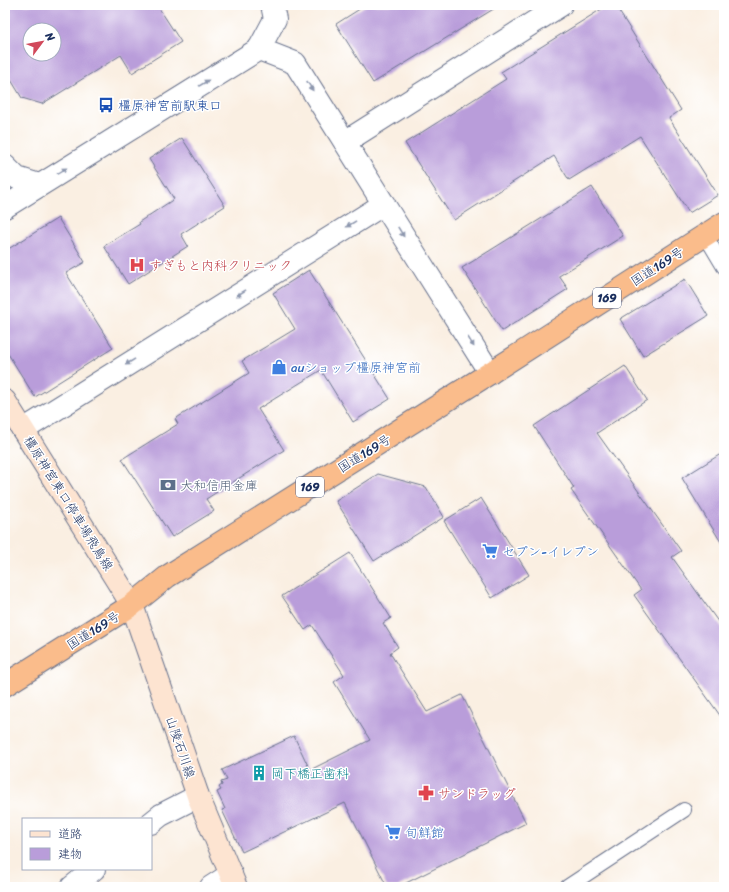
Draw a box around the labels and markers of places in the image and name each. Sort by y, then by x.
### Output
place label: 橿原神宮前駅東口 [118,94,222,117]
bus stop icon: 橿原神宮前駅東口 [97,96,115,114]
place label: すぎもと内科クリニック [149,254,292,277]
hospital icon: すぎもと内科クリニック [128,256,146,274]
place label: auショップ橿原神宮前 [291,356,421,379]
shop icon: auショップ橿原神宮前 [270,358,288,376]
place label: 大和信用金庫 [180,474,258,497]
bank icon: 大和信用金庫 [159,476,177,494]
place label: セブン-イレブン [502,540,599,563]
supermarket icon: セブン-イレブン [481,542,499,560]
place label: 岡下橋正歯科 [271,762,349,785]
building icon: 岡下橋正歯科 [250,764,268,782]
place label: サンドラッグ [438,782,516,805]
pharmacy icon: サンドラッグ [417,784,435,802]
place label: 旬鮮館 [405,821,444,844]
supermarket icon: 旬鮮館 [384,823,402,841]

